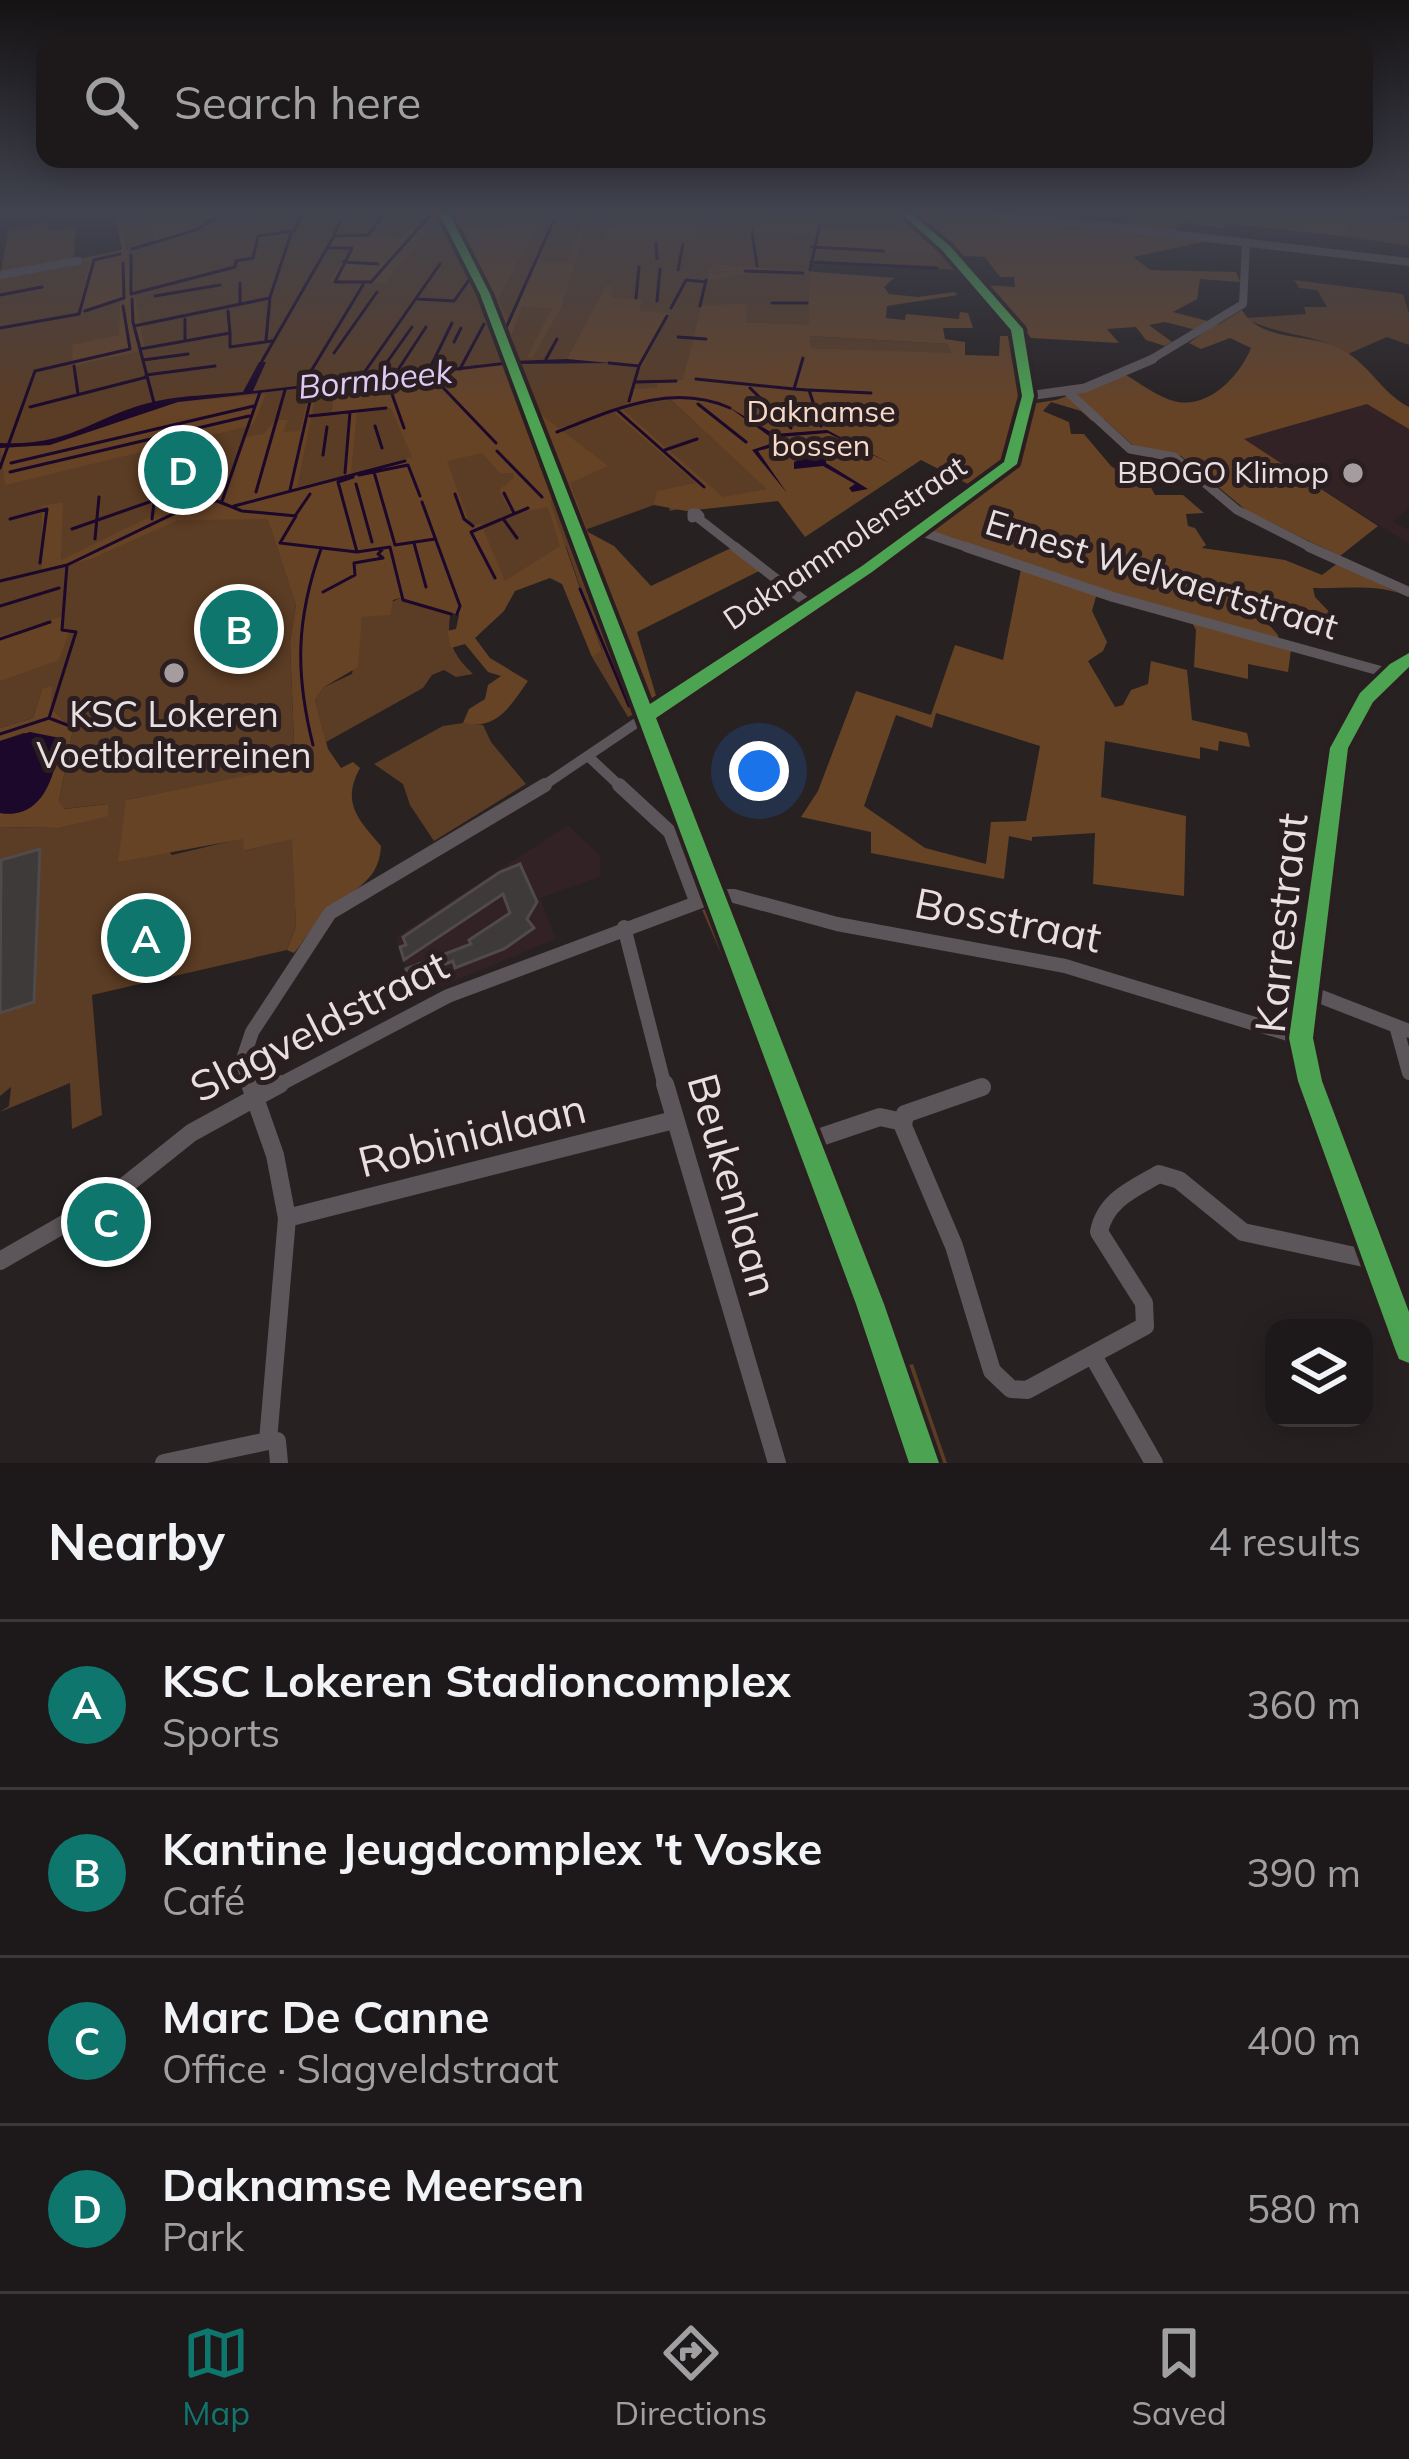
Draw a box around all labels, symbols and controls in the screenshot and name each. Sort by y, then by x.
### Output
search box [36,36,1373,168]
icon: search [78,69,144,135]
text: Search here [174,74,421,130]
water label: Bormbeek [296,350,455,407]
park label: Daknamse bossen [747,392,895,464]
pin: D [144,425,222,515]
street label: Daknammolenstraat [716,447,973,638]
place label: BBOGO Klimop [1117,453,1329,491]
marker: BBOGO Klimop [1340,460,1366,486]
street label: Ernest Welvaertstraat [980,498,1344,649]
pin: B [200,584,278,674]
marker: KSC Lokeren Voetbalterreinen [161,660,187,686]
place label: KSC Lokeren Voetbalterreinen [36,691,312,777]
your location [729,741,789,801]
street label: Karrestraat [1243,811,1318,1035]
street label: Bosstraat [910,875,1106,964]
pin: A [107,893,185,983]
street label: Slagveldstraat [181,938,457,1113]
street label: Beukenlaan [676,1067,791,1302]
street label: Robinialaan [353,1081,591,1188]
pin: C [67,1177,145,1267]
map controls [1265,1319,1373,1427]
button: layers [1265,1319,1373,1427]
text: Nearby [48,1509,225,1573]
text: 4 results [1208,1517,1361,1566]
text: KSC Lokeren Stadioncomplex [162,1652,791,1708]
text: A [72,1680,102,1729]
text: 360 m [1246,1680,1361,1729]
text: Sports [162,1708,280,1757]
text: Kantine Jeugdcomplex 't Voske [162,1820,822,1876]
text: B [74,1848,100,1897]
text: 390 m [1246,1848,1361,1897]
text: Café [162,1876,245,1925]
text: Marc De Canne [162,1988,490,2044]
text: C [74,2016,100,2065]
text: 400 m [1246,2016,1361,2065]
text: Office · Slagveldstraat [162,2044,559,2093]
text: Daknamse Meersen [162,2156,584,2212]
text: D [72,2184,102,2233]
text: 580 m [1246,2184,1361,2233]
text: Park [162,2212,244,2261]
tab: Map [182,2320,250,2433]
tab: Directions [615,2320,767,2433]
tab: Saved [1132,2320,1227,2433]

